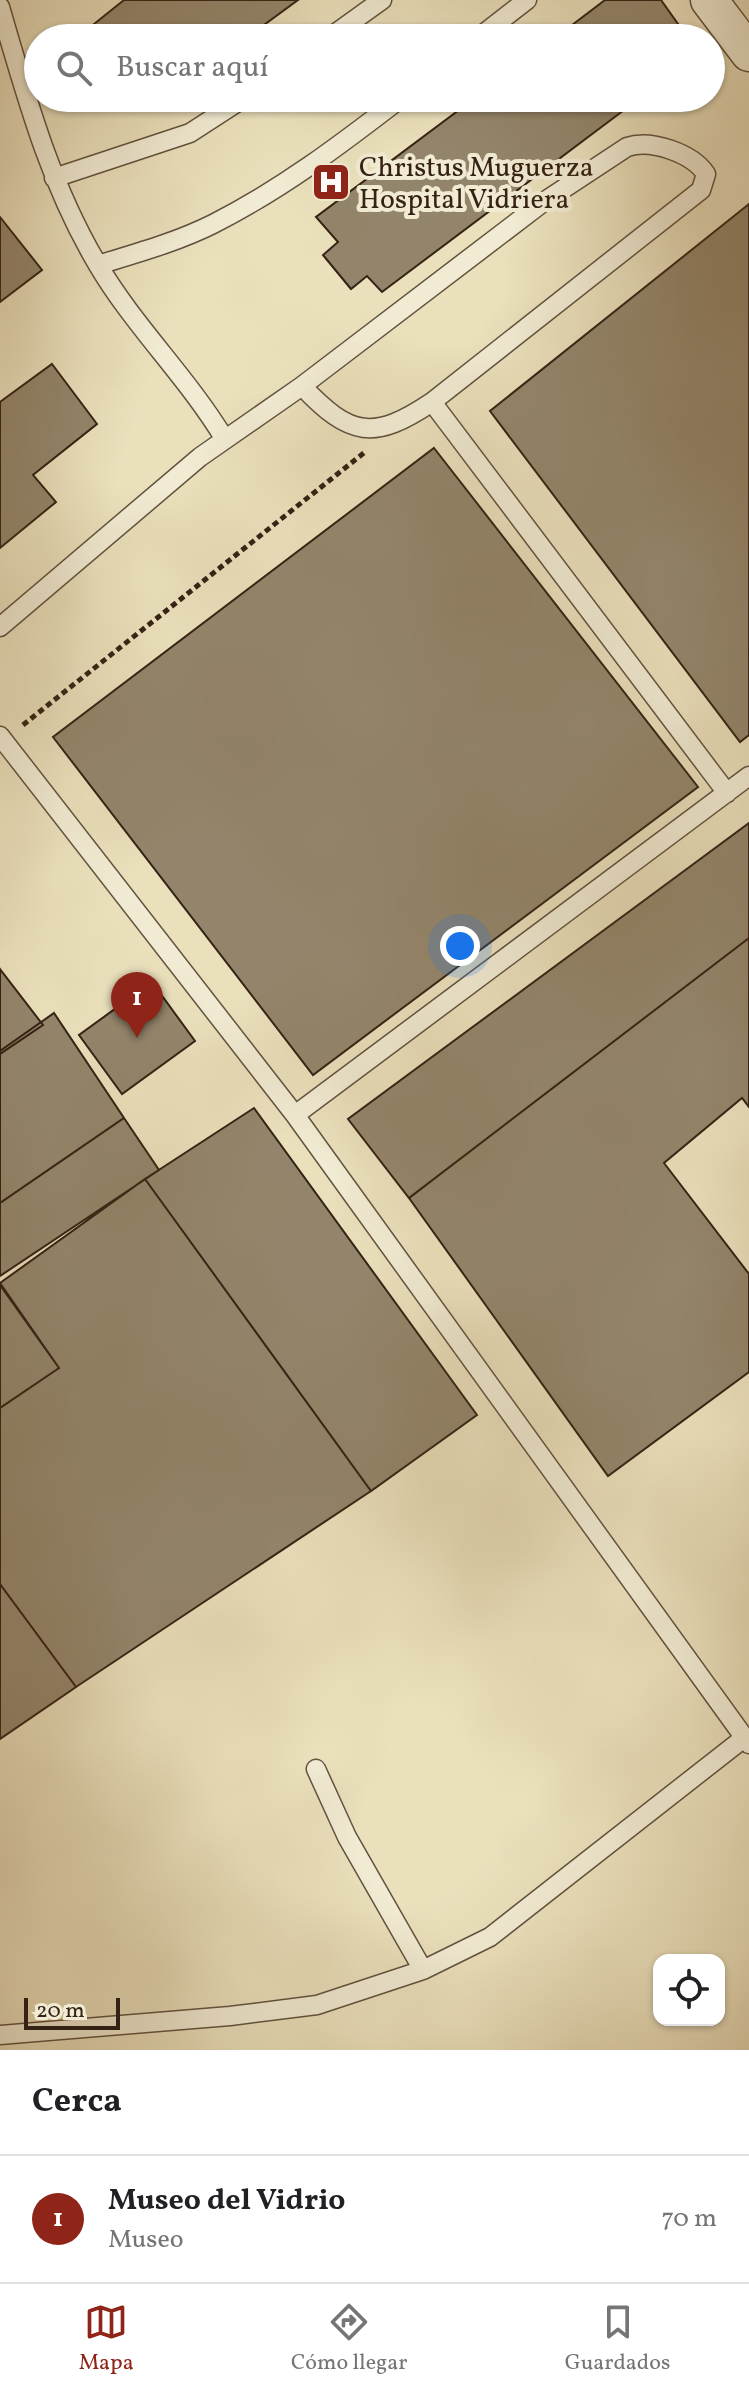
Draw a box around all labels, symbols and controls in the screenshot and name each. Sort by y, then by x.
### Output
search box [24,24,725,112]
icon: search [52,46,96,90]
text: Buscar aquí [116,47,269,89]
place label: Christus Muguerza Hospital Vidriera [359,149,594,220]
hospital icon: Christus Muguerza Hospital Vidriera [310,161,352,203]
your location [440,926,480,966]
pin: 1 [111,972,163,1038]
map controls [653,1954,725,2026]
button: locate [653,1954,725,2026]
scale bar [24,1994,120,2030]
text: 20 m [36,1996,85,2027]
text: Cerca [32,2079,122,2126]
text: Museo del Vidrio [108,2180,345,2222]
text: 1 [53,2201,63,2237]
text: 70 m [662,2201,717,2237]
text: Museo [108,2222,184,2258]
tab: Mapa [79,2300,134,2379]
tab: Cómo llegar [291,2300,408,2379]
tab: Guardados [565,2300,670,2379]

